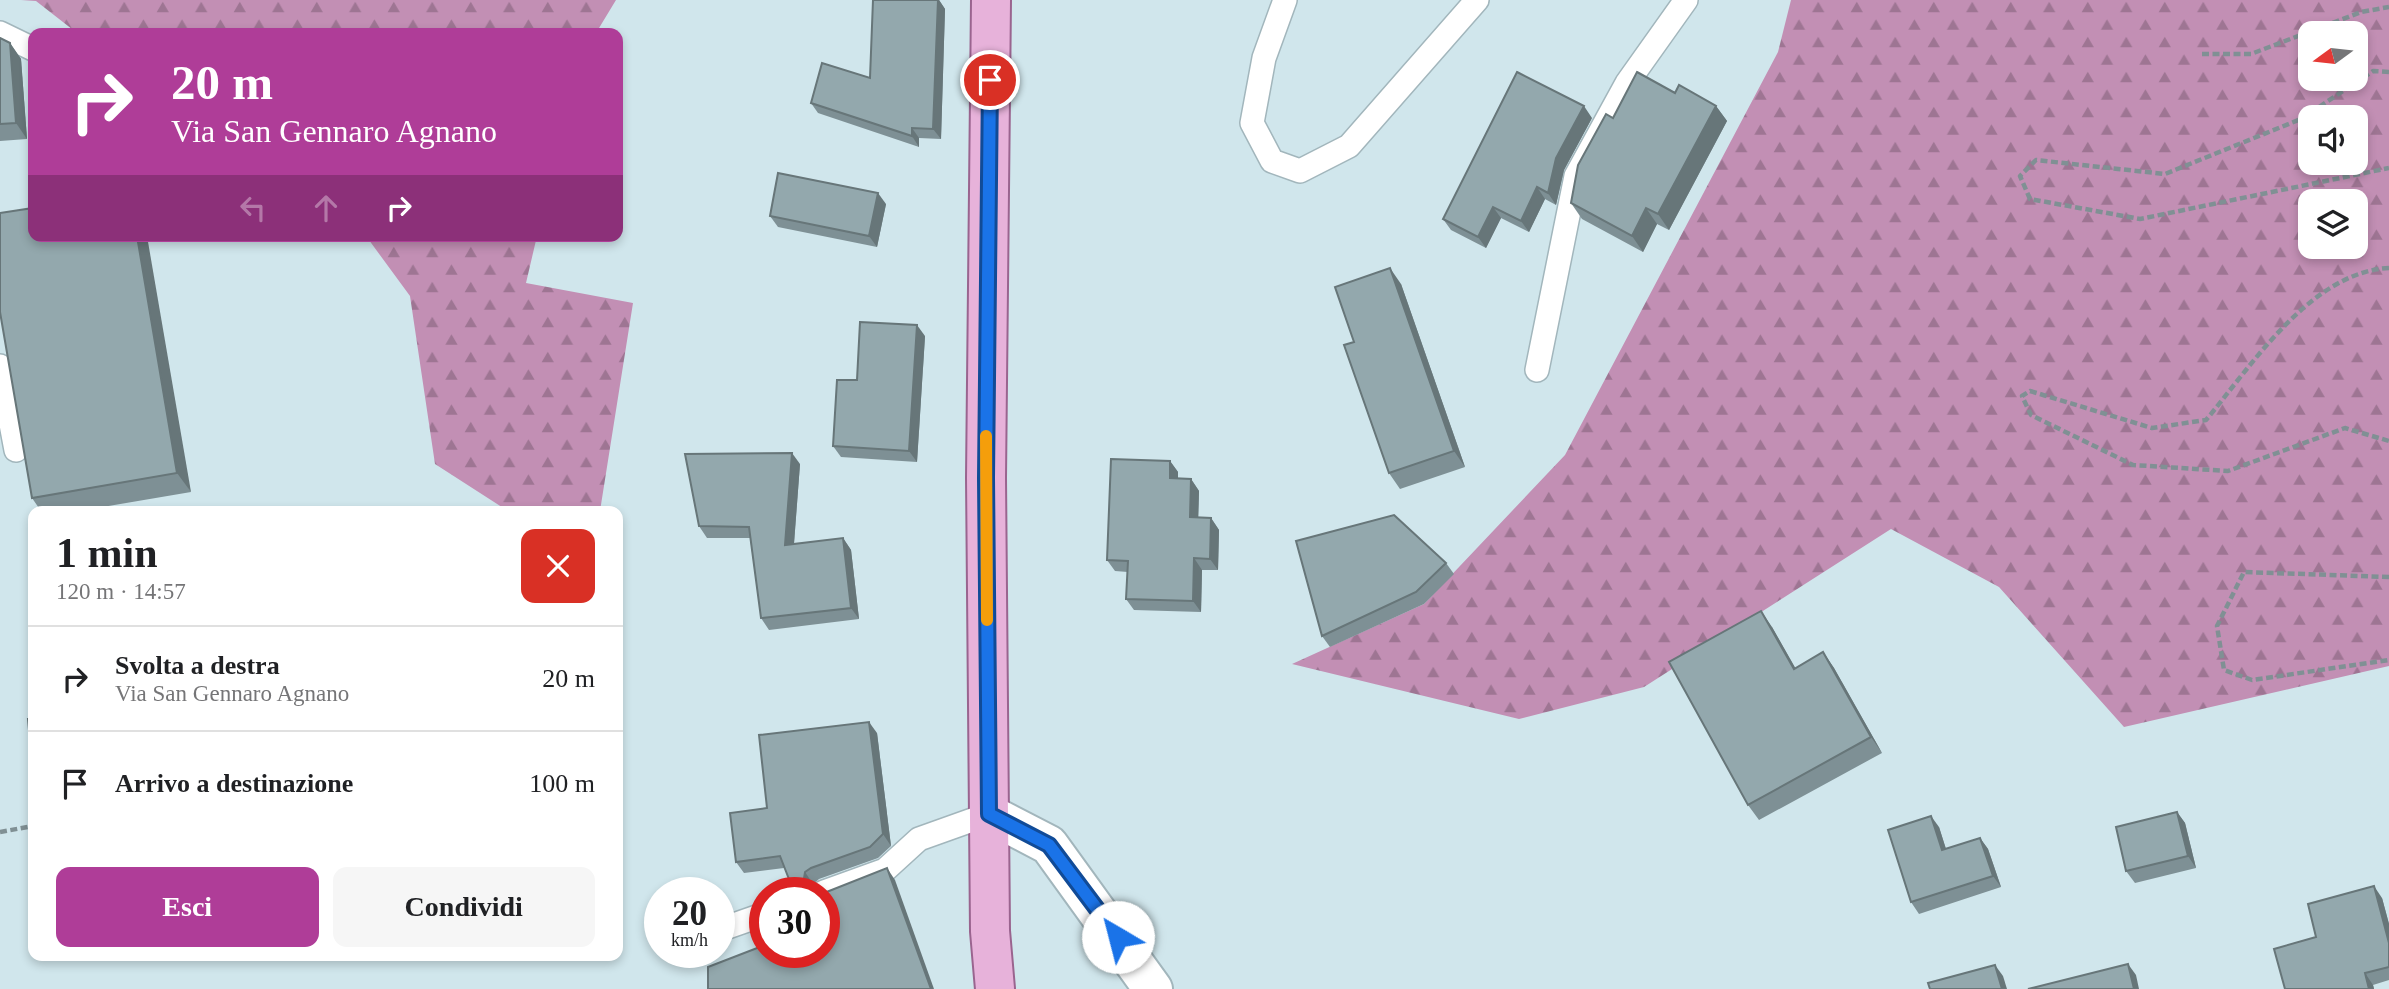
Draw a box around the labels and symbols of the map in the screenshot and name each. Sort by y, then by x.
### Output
north arrow [2298,21,2368,91]
pin [960,50,1020,110]
speed limit sign: 30 [749,877,840,968]
position arrow [1081,900,1155,974]

